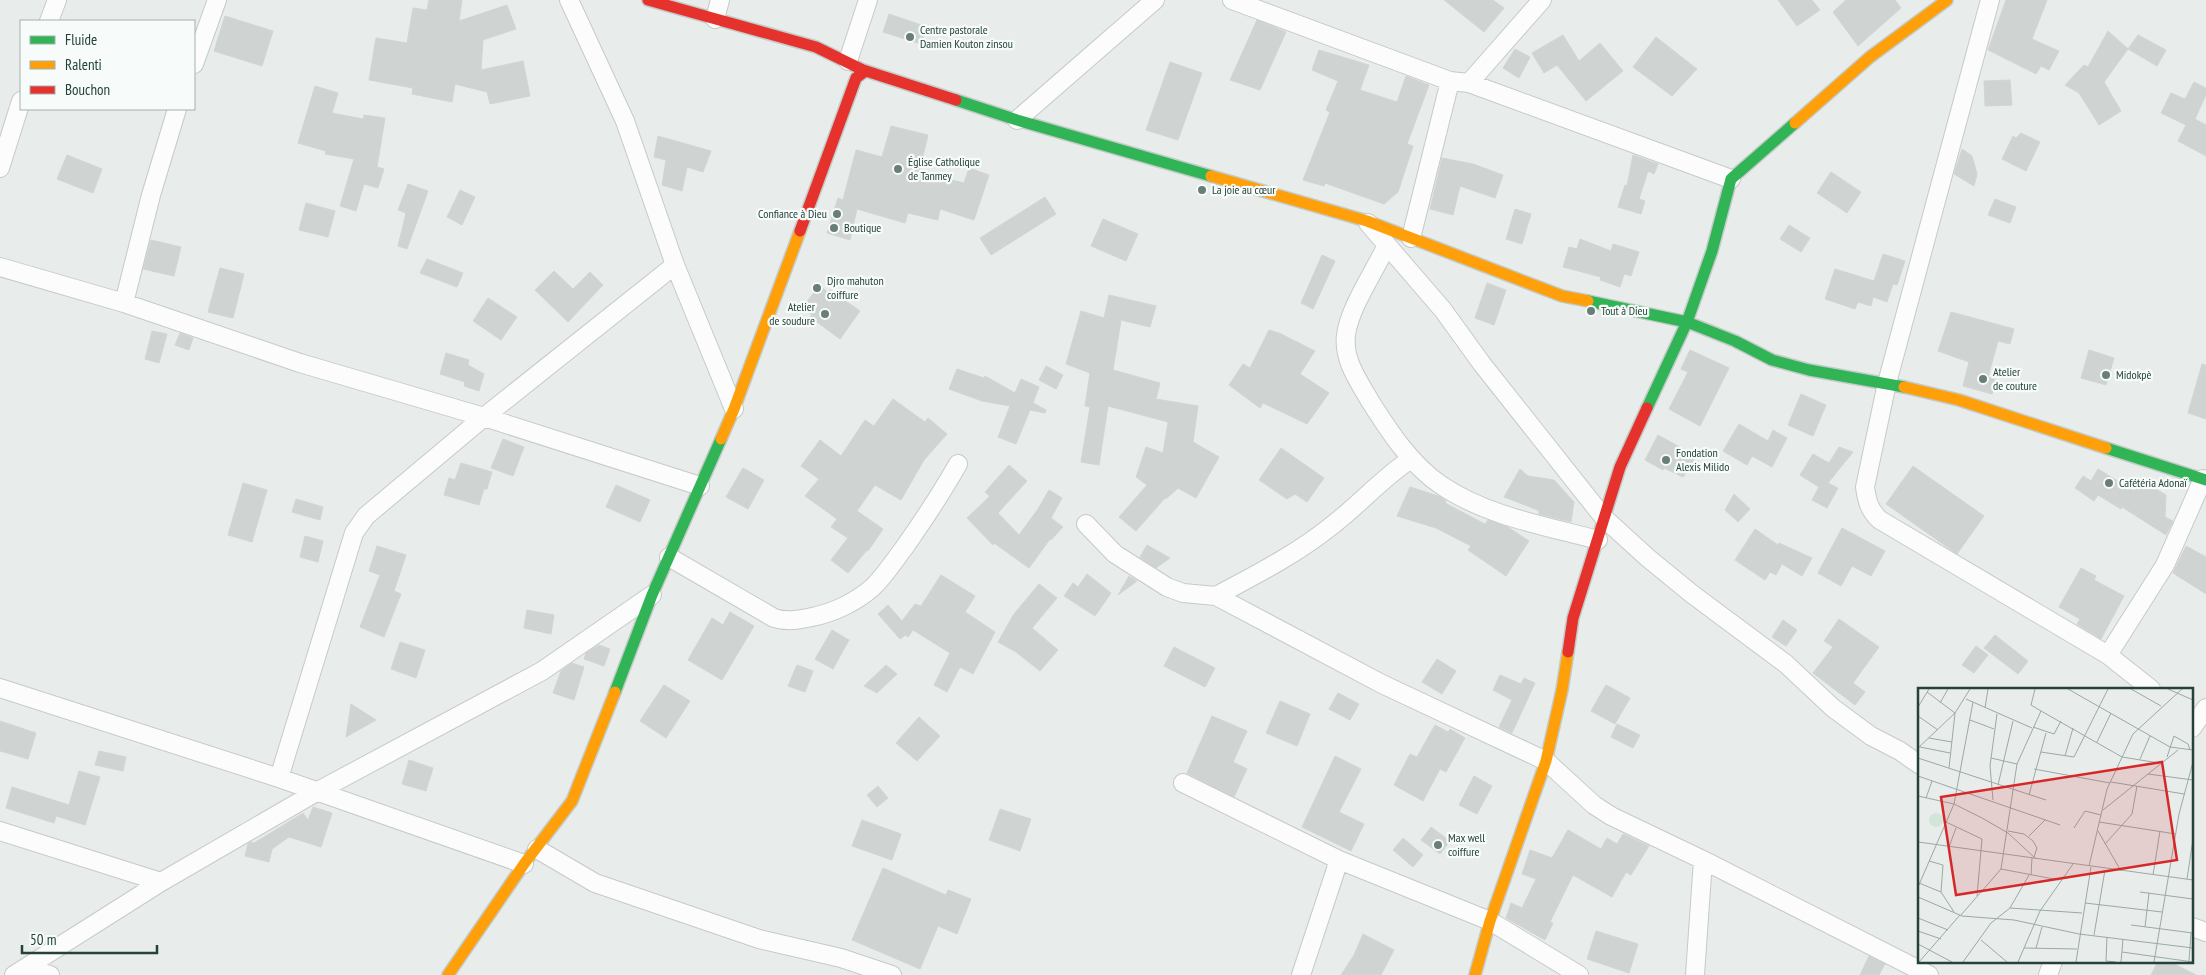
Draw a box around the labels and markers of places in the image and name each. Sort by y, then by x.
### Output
place label: Centre pastorale Damien Kouton zinsou [920,22,1013,51]
marker: Centre pastorale Damien Kouton zinsou [904,31,916,43]
place label: Église Catholique de Tanmey [908,154,980,183]
marker: Église Catholique de Tanmey [892,163,904,175]
place label: La joie au cœur [1212,182,1276,197]
marker: La joie au cœur [1196,184,1208,196]
place label: Confiance à Dieu [758,206,827,221]
marker: Confiance à Dieu [831,208,843,220]
place label: Boutique [844,220,881,235]
marker: Boutique [828,222,840,234]
place label: Djro mahuton coiffure [827,273,884,302]
marker: Djro mahuton coiffure [811,282,823,294]
place label: Atelier de soudure [769,299,816,328]
place label: Tout à Dieu [1601,303,1648,318]
marker: Tout à Dieu [1585,305,1597,317]
marker: Atelier de soudure [819,308,831,320]
place label: Atelier de couture [1993,364,2037,393]
place label: Midokpè [2116,367,2152,382]
marker: Midokpè [2100,369,2112,381]
marker: Atelier de couture [1977,373,1989,385]
place label: Fondation Alexis Milido [1676,445,1729,474]
marker: Fondation Alexis Milido [1660,454,1672,466]
place label: Cafétéria Adonaï [2119,475,2187,490]
marker: Cafétéria Adonaï [2103,477,2115,489]
place label: Max well coiffure [1448,830,1485,859]
marker: Max well coiffure [1432,839,1444,851]

